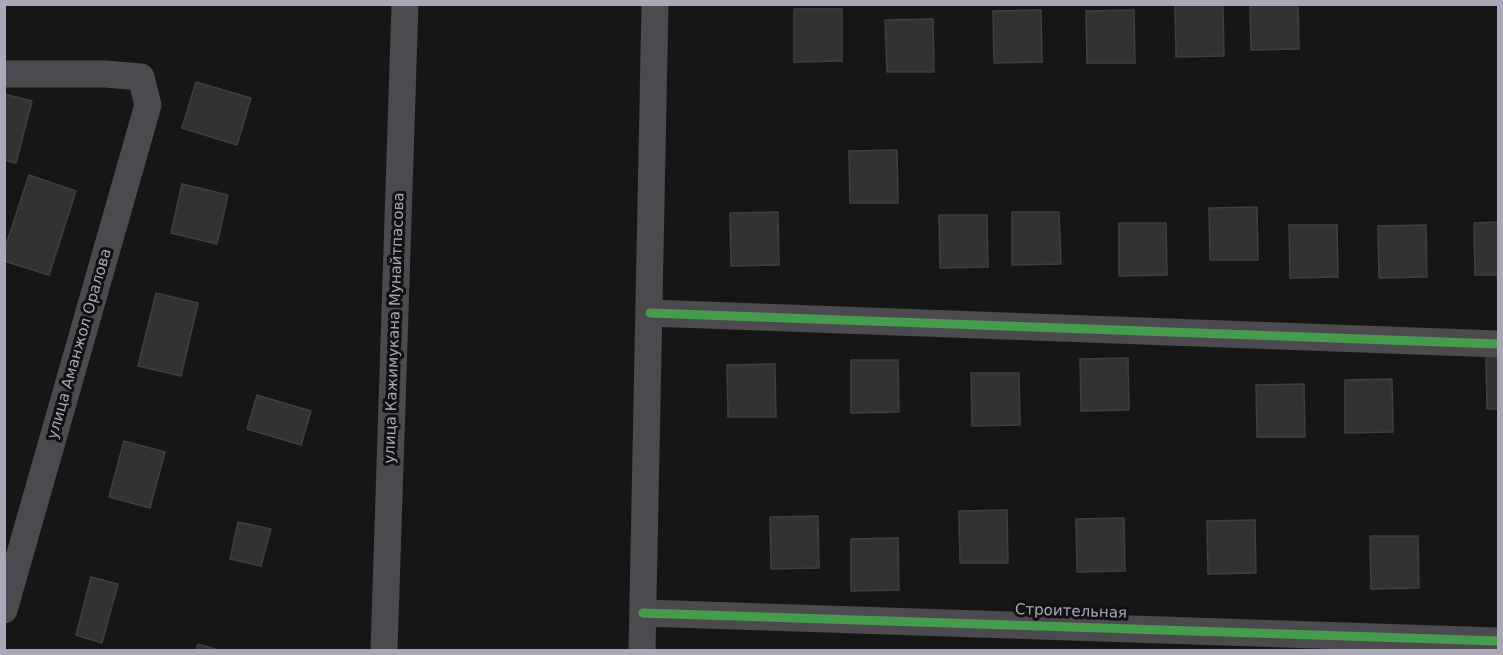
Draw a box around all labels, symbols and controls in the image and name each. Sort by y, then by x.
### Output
street label: улица Кажимукана Мунайтпасова [381,192,409,464]
street label: улица Аманжол Оралова [44,247,116,441]
street label: Строительная [1015,601,1127,623]

